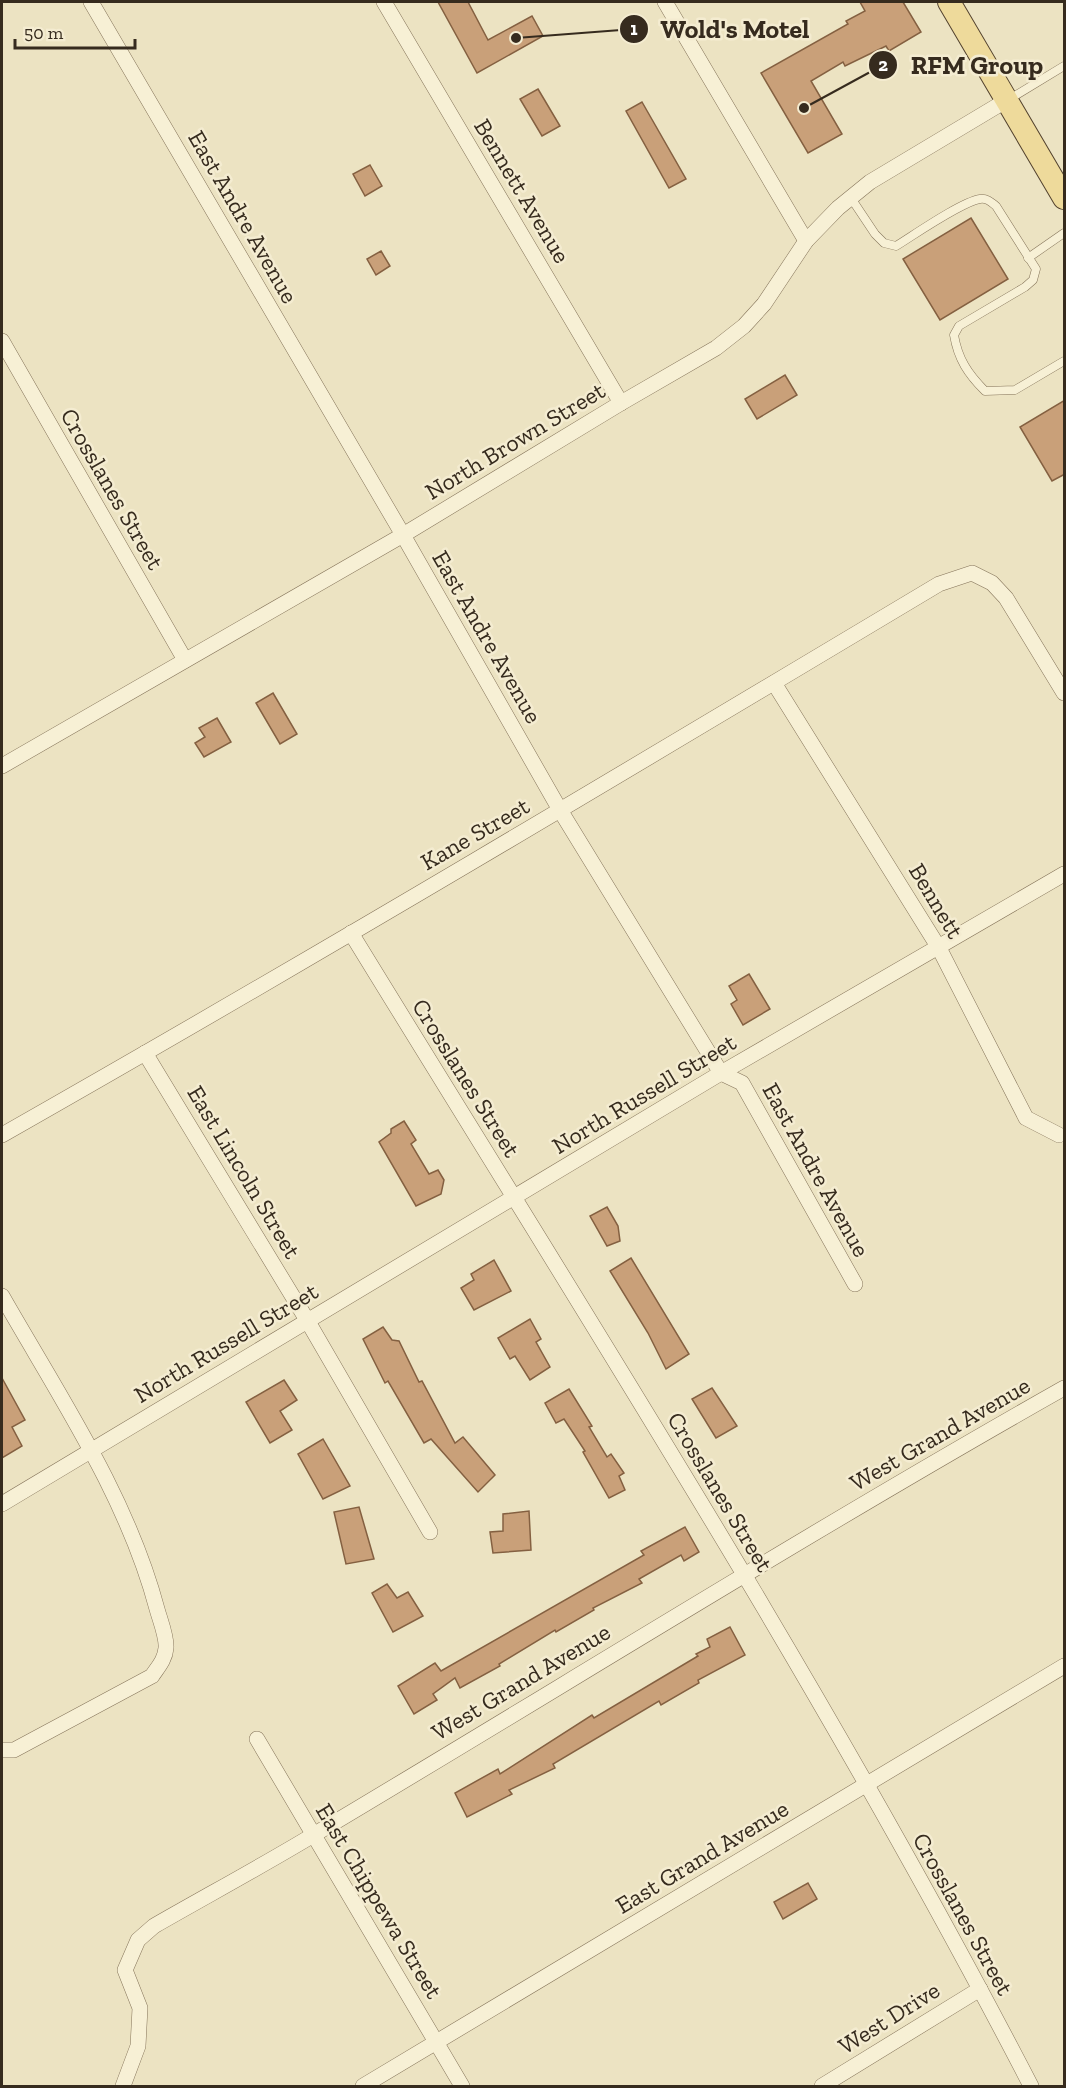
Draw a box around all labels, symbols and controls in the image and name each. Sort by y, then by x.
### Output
callout: Wold's Motel [619,7,822,51]
scale bar [15,12,135,50]
text: Wold's Motel [660,13,810,45]
text: 1 [630,18,638,40]
text: 50 m [24,22,64,44]
callout: RFM Group [868,43,1055,87]
text: RFM Group [911,49,1043,81]
text: 2 [878,54,888,76]
street label: Bennett Avenue [468,113,577,268]
street label: East Andre Avenue [182,125,305,308]
street label: North Brown Street [420,375,610,506]
street label: Crosslanes Street [55,403,170,575]
street label: East Andre Avenue [426,545,549,728]
street label: Kane Street [415,791,534,876]
street label: Bennett [903,858,970,944]
street label: Crosslanes Street [406,993,527,1162]
street label: North Russell Street [547,1027,741,1160]
street label: East Andre Avenue [757,1078,876,1262]
street label: East Lincoln Street [181,1080,307,1263]
street label: North Russell Street [129,1276,323,1409]
street label: West Grand Avenue [844,1370,1035,1497]
street label: Crosslanes Street [661,1407,780,1577]
street label: West Grand Avenue [426,1617,615,1746]
street label: East Grand Avenue [610,1794,793,1920]
street label: East Chippewa Street [310,1798,449,2004]
street label: Crosslanes Street [907,1828,1020,2000]
street label: West Drive [833,1975,945,2060]

